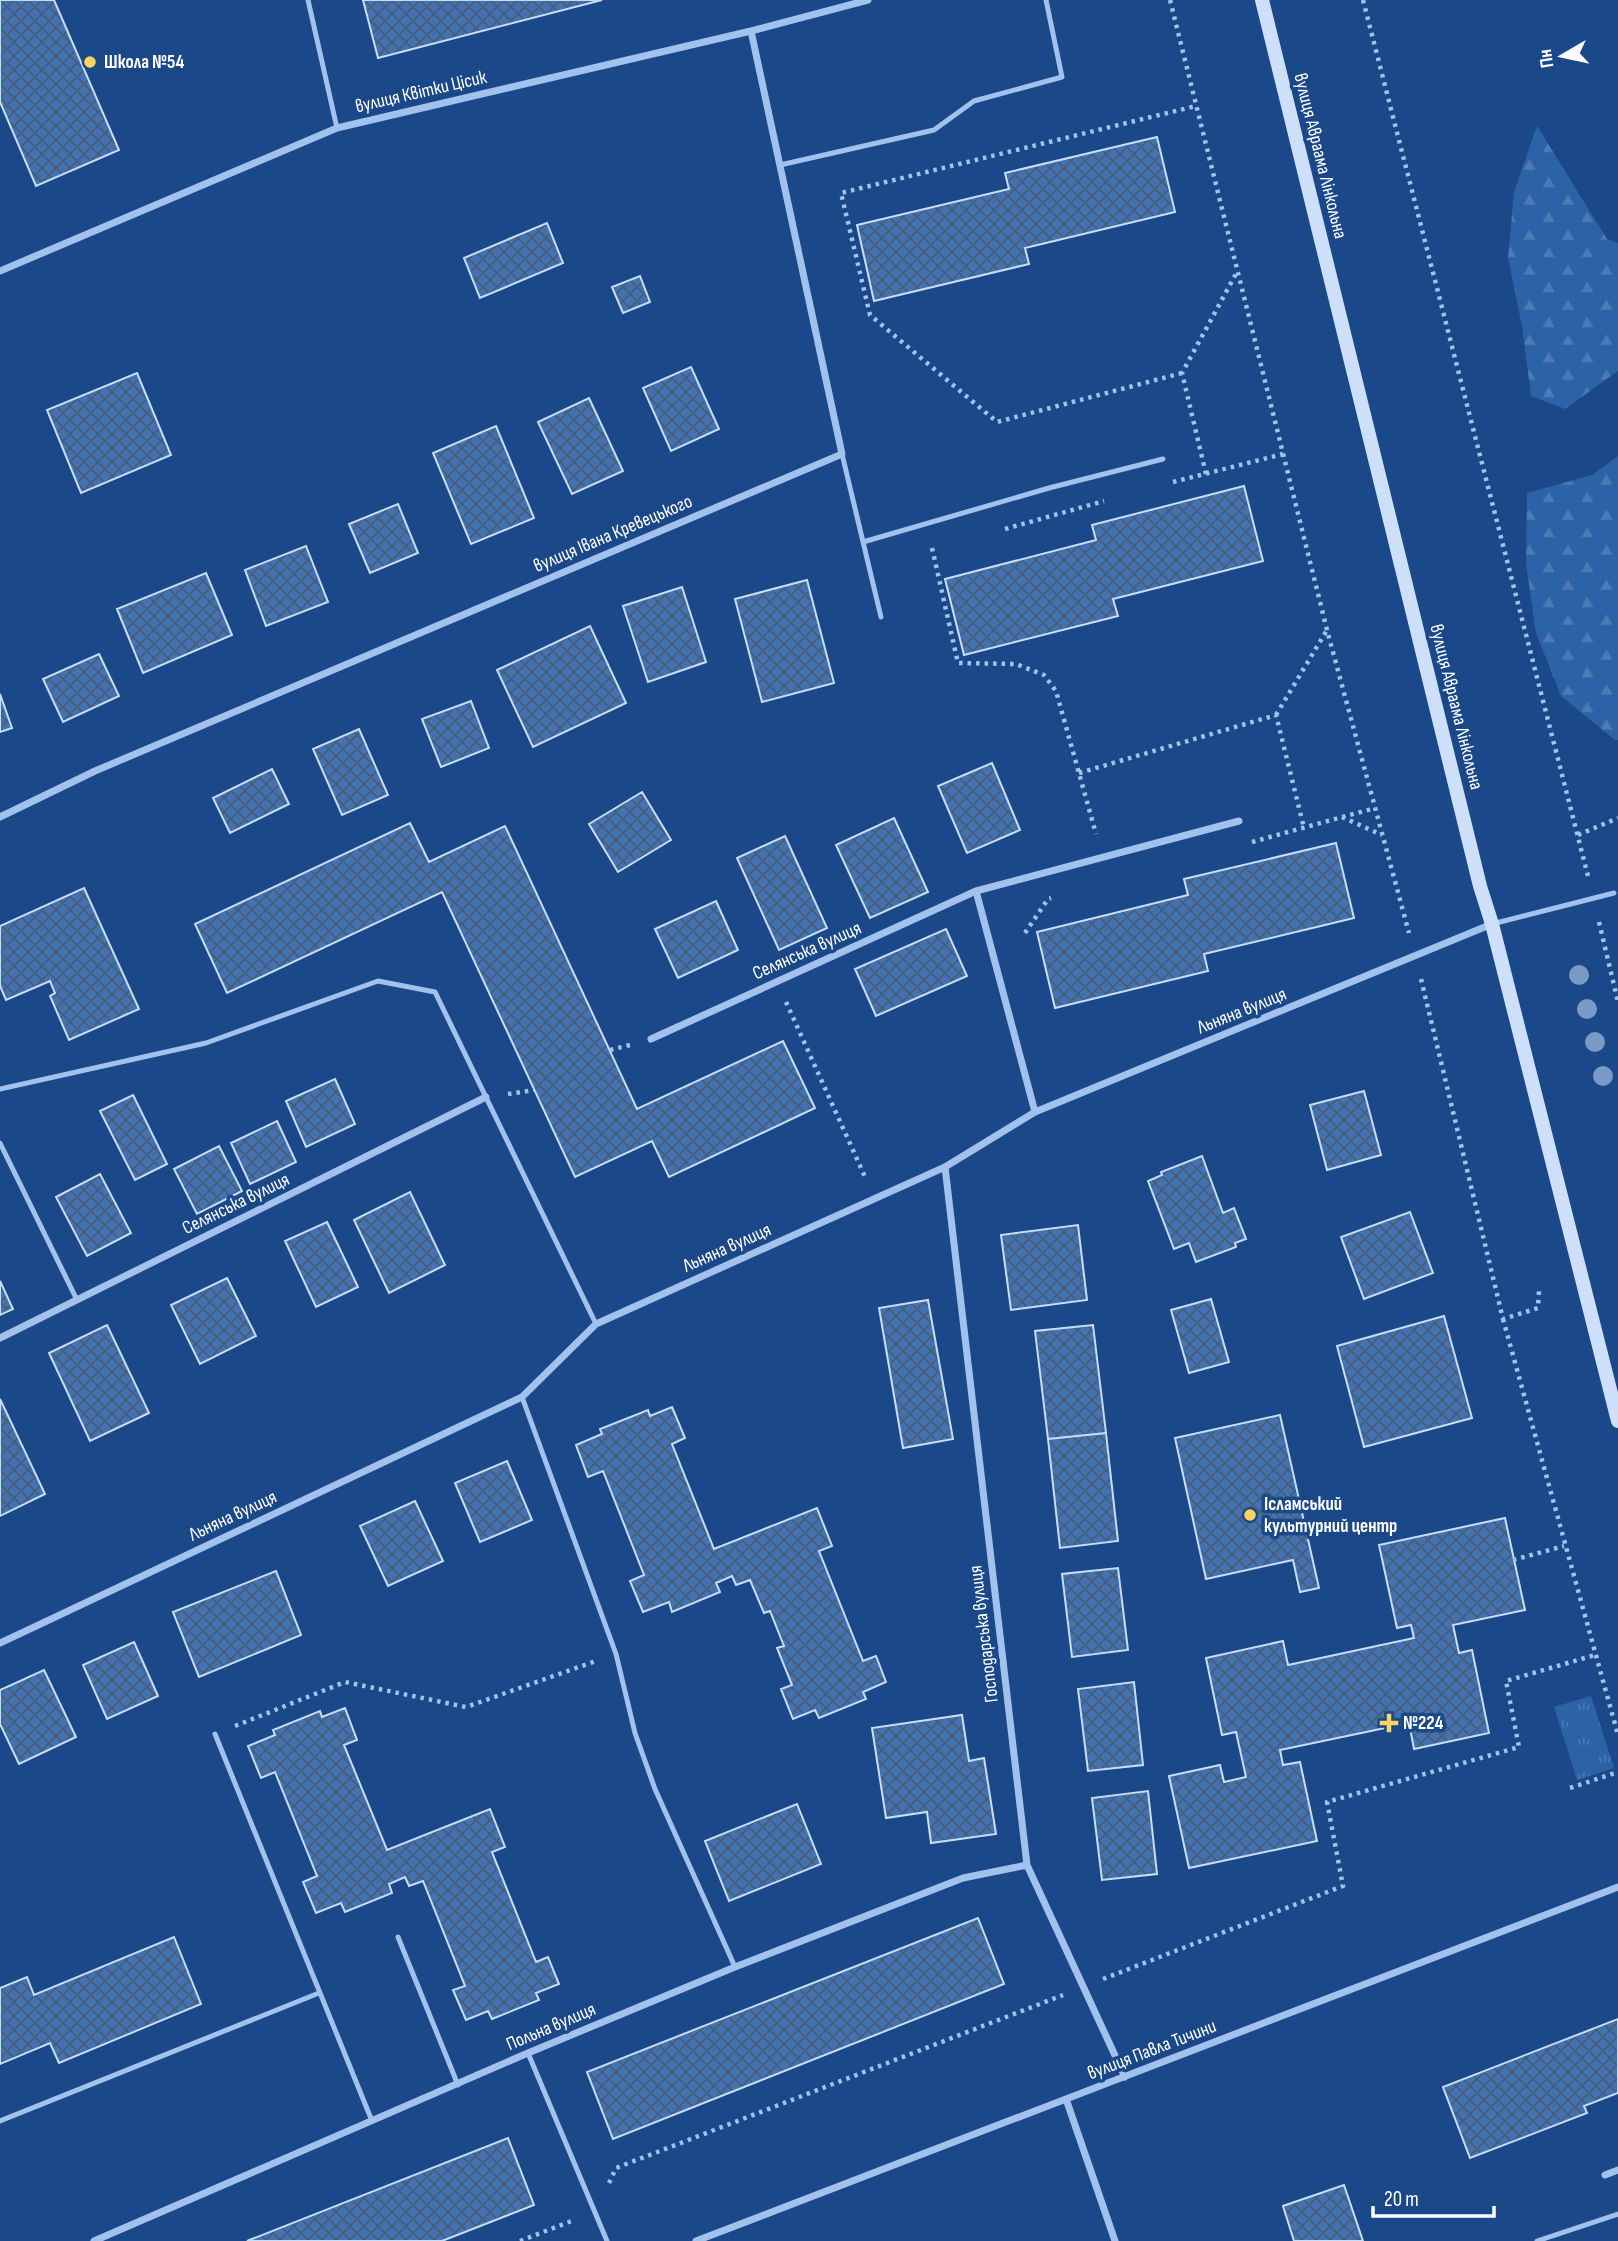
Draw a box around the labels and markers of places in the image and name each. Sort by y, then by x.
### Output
place label: Школа №54 [104,51,184,74]
marker: Школа №54 [82,54,98,70]
place label: Ісламський культурний центр [1264,1493,1397,1538]
marker: Ісламський культурний центр [1242,1507,1258,1523]
place label: №224 [1403,1712,1444,1735]
marker: №224 [1381,1715,1397,1731]

